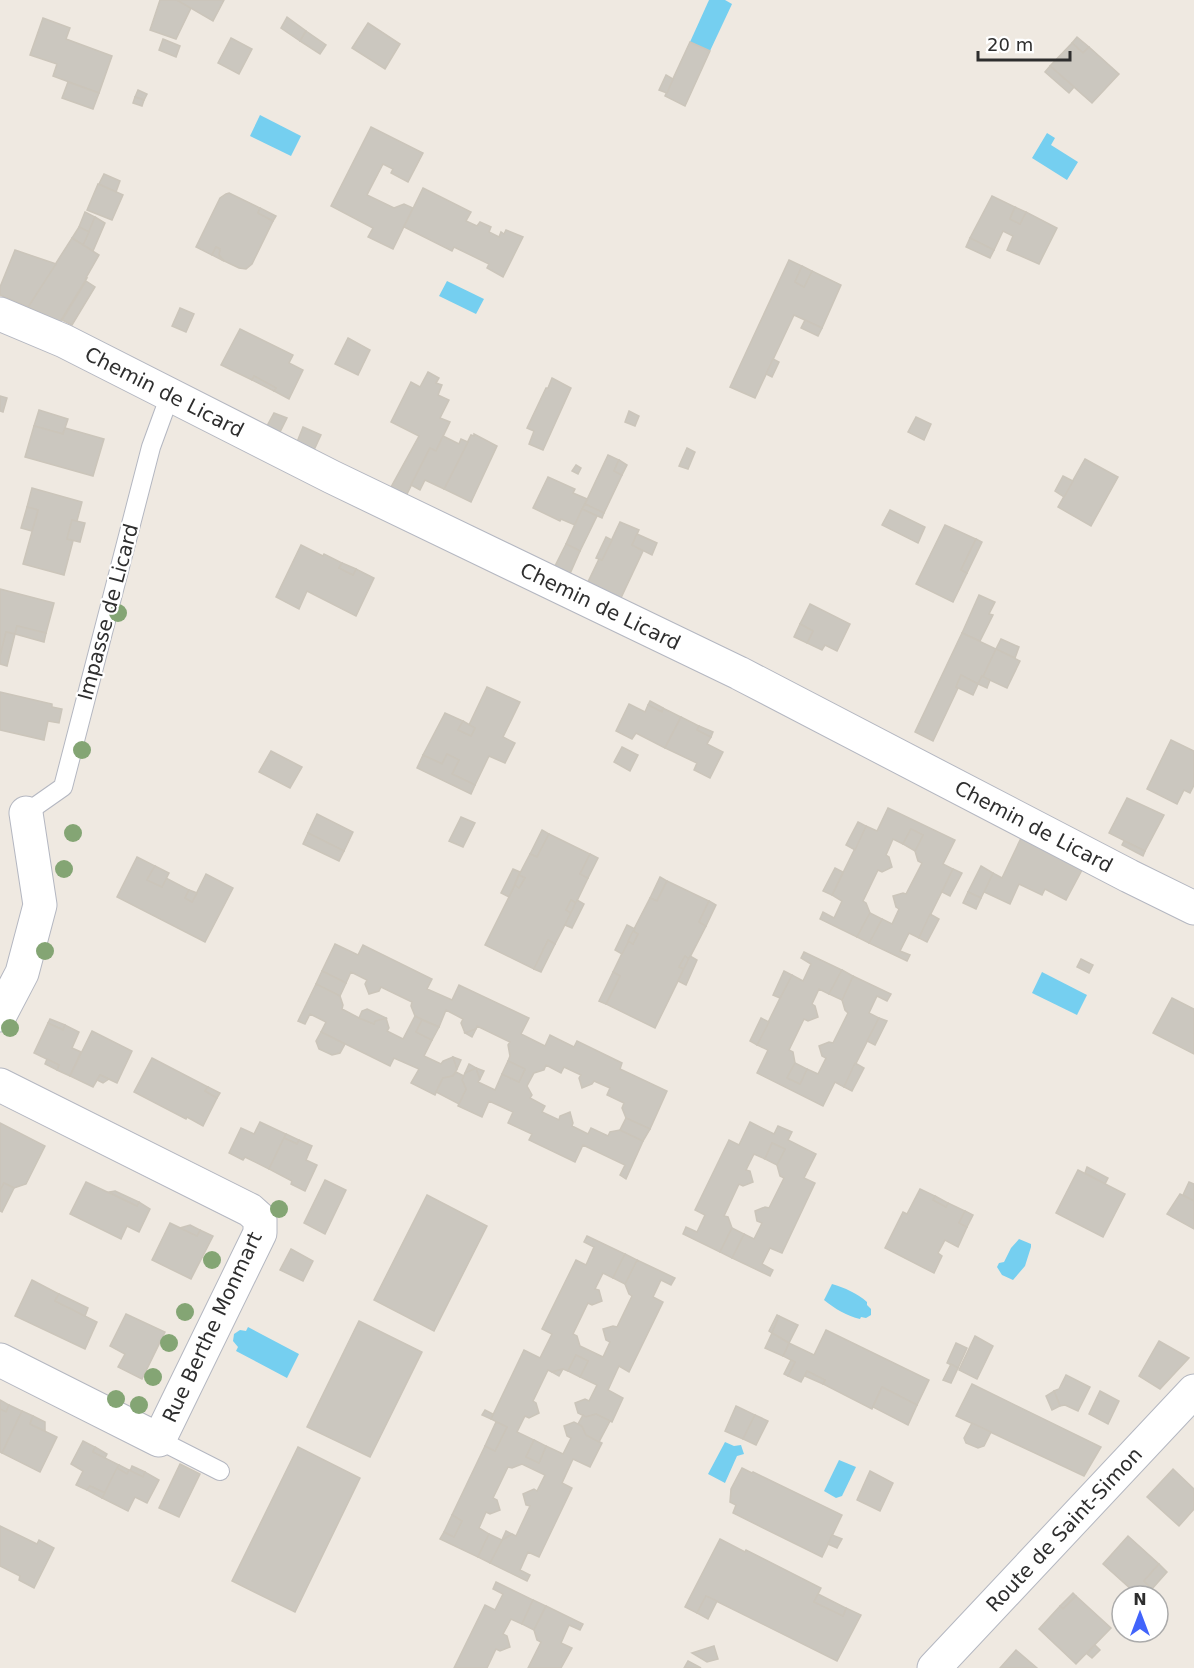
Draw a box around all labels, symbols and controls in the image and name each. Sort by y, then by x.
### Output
scale bar [978,24,1070,62]
text: 20 m [987,34,1033,55]
street label: Chemin de Licard [81,342,248,442]
street label: Impasse de Licard [73,521,143,703]
street label: Chemin de Licard [516,558,685,655]
street label: Chemin de Licard [951,775,1117,877]
street label: Rue Berthe Monmart [157,1228,267,1426]
street label: Route de Saint-Simon [981,1442,1147,1617]
north arrow [1110,1584,1170,1644]
text: N [1133,1590,1147,1609]

